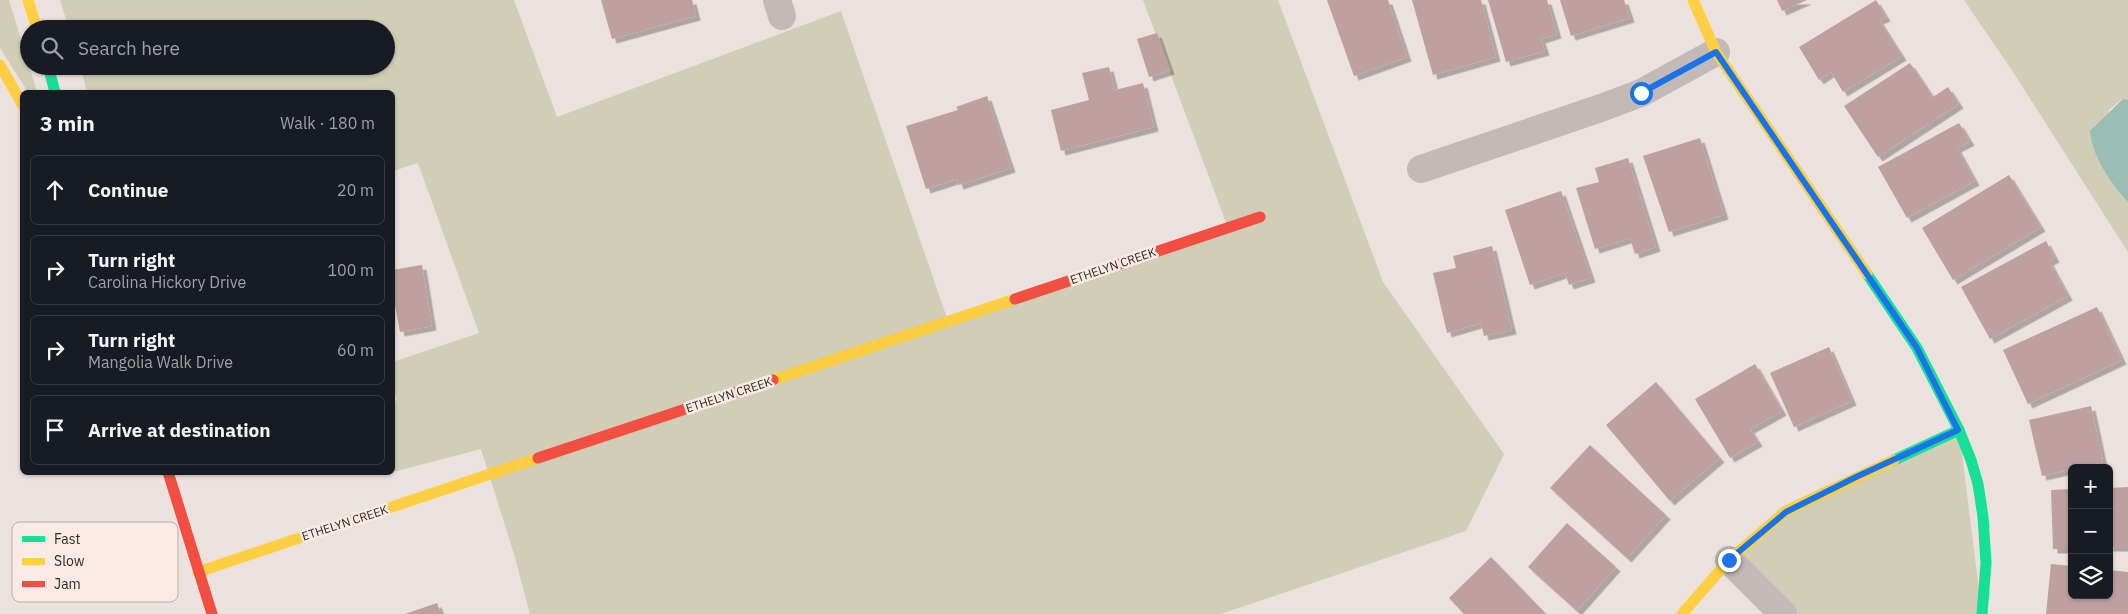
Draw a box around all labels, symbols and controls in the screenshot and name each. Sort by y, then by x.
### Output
search box [20,20,395,75]
icon: search [38,34,66,62]
text: Search here [78,36,180,60]
route start [1630,82,1653,105]
text: 3 min [40,109,95,137]
text: Walk · 180 m [280,113,375,133]
icon: ahead [41,176,69,204]
text: Continue [88,178,168,202]
text: 20 m [337,180,374,200]
street label: ETHELYN CREEK [1068,244,1158,287]
text: Turn right [88,248,175,272]
icon: right [41,256,69,284]
text: 100 m [327,260,374,280]
text: Carolina Hickory Drive [88,272,246,292]
text: Turn right [88,328,175,352]
icon: right [41,336,69,364]
text: 60 m [337,340,374,360]
text: Mangolia Walk Drive [88,352,233,372]
street label: ETHELYN CREEK [684,373,774,416]
icon: arrive [41,416,69,444]
text: Arrive at destination [88,418,271,442]
map controls [2068,464,2113,599]
button: + [2068,464,2113,509]
street label: ETHELYN CREEK [300,501,390,544]
button: − [2068,509,2113,554]
legend [12,522,178,602]
text: Fast [54,530,80,548]
route end [1718,549,1741,572]
text: Slow [54,552,85,570]
button: layers [2068,554,2113,599]
text: Jam [54,575,81,593]

